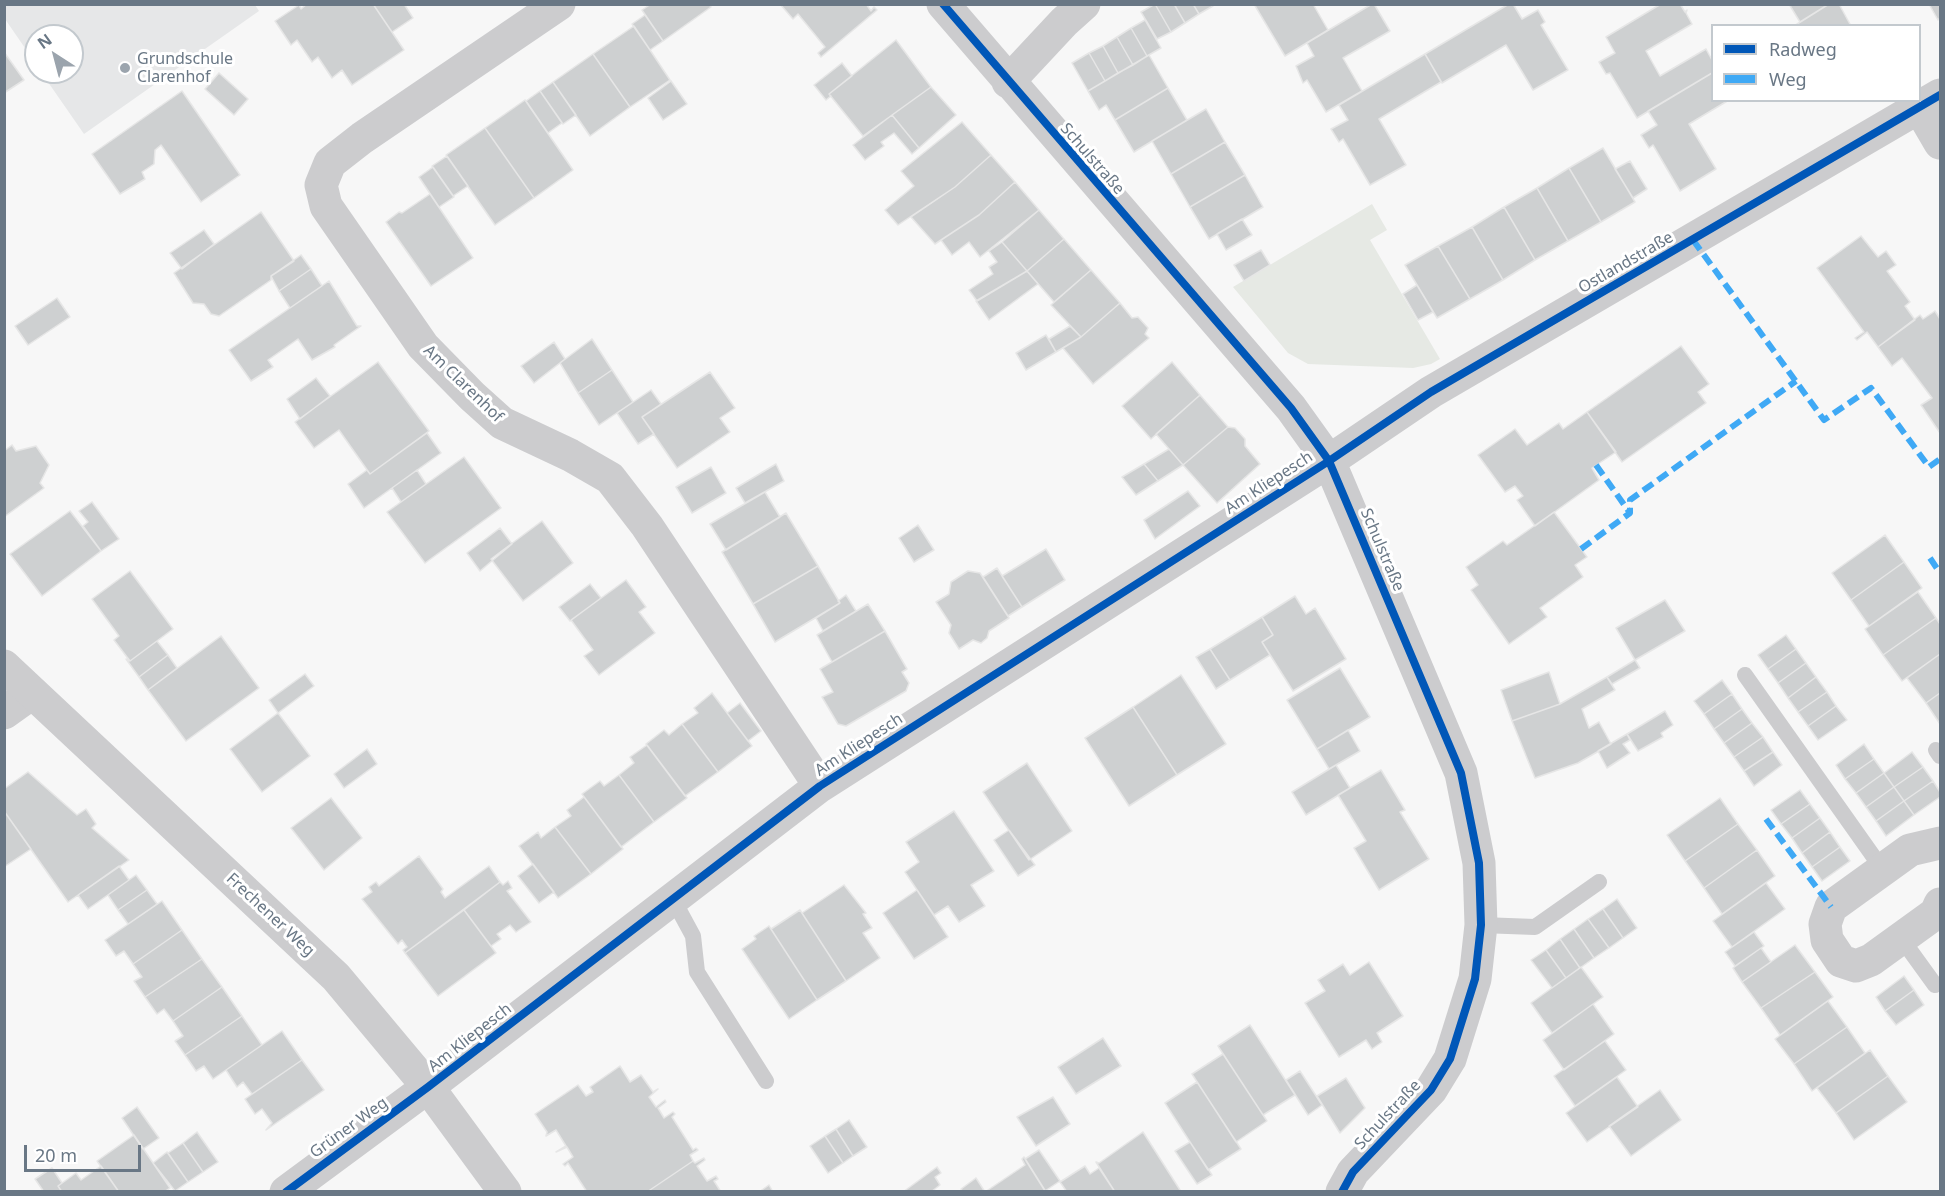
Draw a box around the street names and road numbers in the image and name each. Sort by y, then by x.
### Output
street label: Schulstraße [1056,119,1128,199]
street label: Ostlandstraße [1575,228,1677,298]
street label: Am Clarenhof [419,341,507,427]
street label: Am Kliepesch [1222,448,1316,518]
street label: Schulstraße [1356,506,1408,594]
street label: Am Kliepesch [812,710,906,780]
street label: Frechener Weg [222,869,318,961]
street label: Am Kliepesch [424,999,516,1077]
street label: Schulstraße [1351,1076,1425,1154]
street label: Grüner Weg [306,1093,392,1163]

